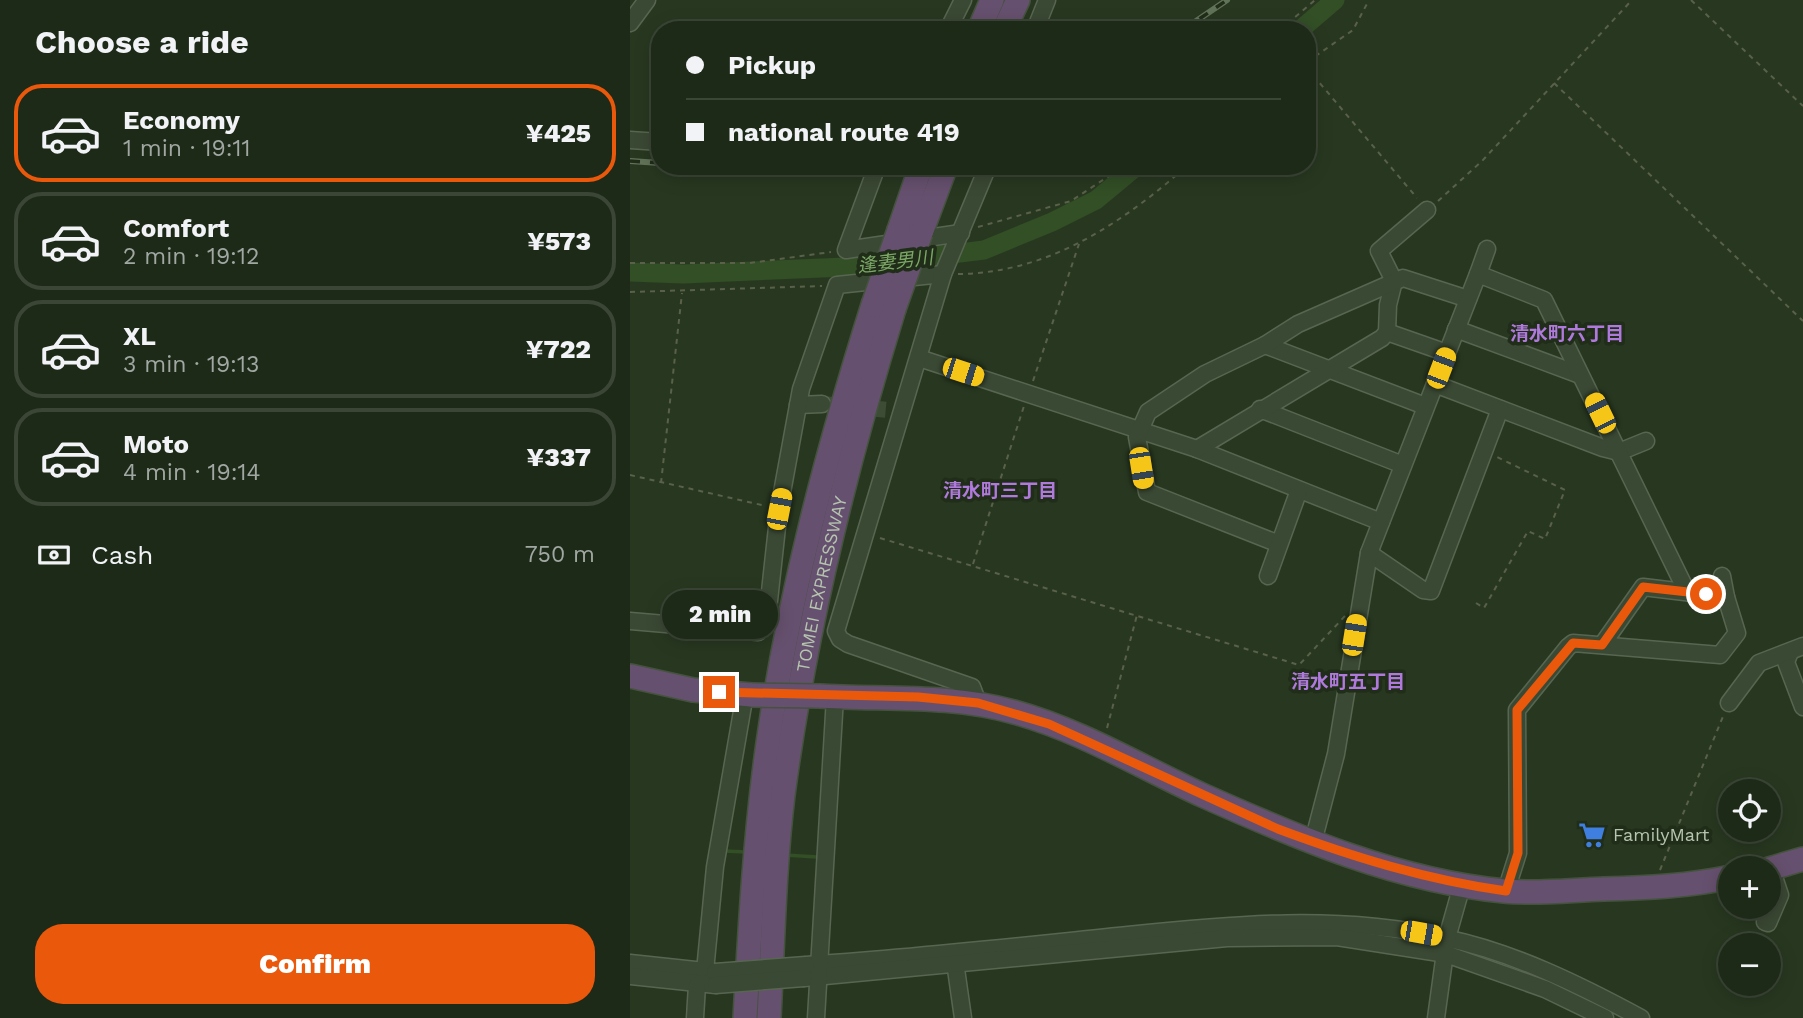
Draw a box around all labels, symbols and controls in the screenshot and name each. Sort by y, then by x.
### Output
text: Choose a ride [35,23,249,61]
text: Pickup [728,50,816,80]
icon: car [39,102,102,165]
text: Economy [123,105,240,135]
text: national route 419 [728,117,960,147]
text: ¥425 [526,118,591,148]
text: 1 min · 19:11 [123,135,250,162]
icon: car [39,210,102,273]
text: Comfort [123,213,229,243]
text: ¥573 [527,226,591,256]
text: 2 min · 19:12 [123,243,259,270]
water label: 逢妻男川 [856,245,936,278]
icon: car [39,318,102,381]
text: XL [123,321,156,351]
district label: 清水町六丁目 [1510,322,1624,345]
text: ¥722 [526,334,591,364]
car [1424,345,1459,391]
text: 3 min · 19:13 [123,351,259,378]
car [940,356,987,388]
car [1582,390,1619,436]
icon: car [39,426,102,489]
text: Moto [123,429,189,459]
text: ¥337 [527,442,591,472]
car [1128,446,1155,490]
text: 4 min · 19:14 [123,459,261,486]
district label: 清水町三丁目 [943,479,1057,502]
car [765,486,794,532]
street label: TOMEI EXPRESSWAY [792,493,851,674]
icon: cash [35,536,73,574]
text: Cash [91,540,153,570]
text: 750 m [525,541,595,568]
route start [1690,578,1722,610]
callout: 2 min [661,590,777,640]
text: 2 min [689,601,751,628]
car [1341,613,1368,657]
district label: 清水町五丁目 [1291,670,1405,693]
route end [703,676,735,708]
map controls [1718,779,1781,996]
button: locate [1718,779,1781,842]
supermarket icon: FamilyMart [1577,820,1607,850]
place label: FamilyMart [1613,824,1710,845]
button: + [1718,856,1781,919]
car [1399,919,1444,947]
button: Confirm [35,924,595,1004]
button: − [1718,933,1781,996]

